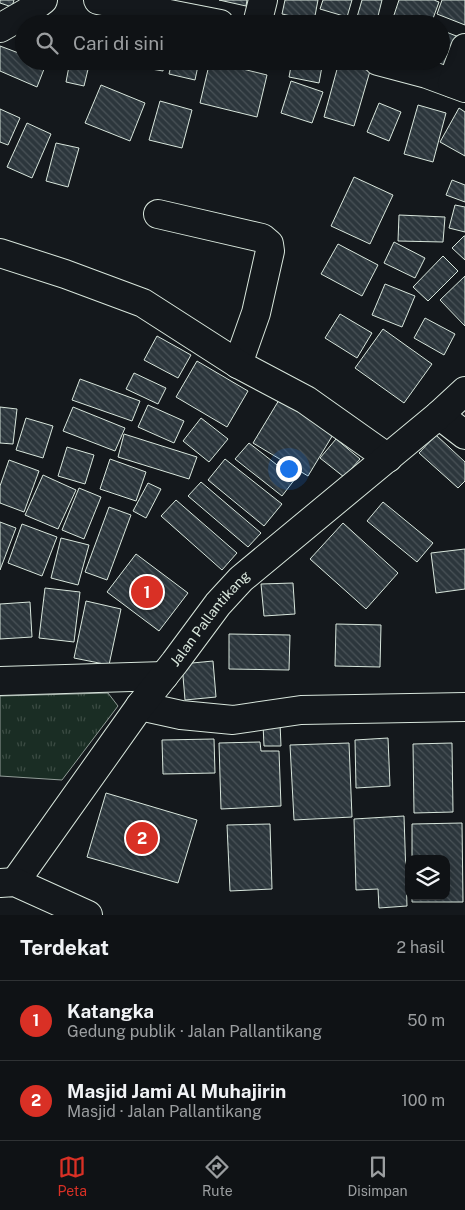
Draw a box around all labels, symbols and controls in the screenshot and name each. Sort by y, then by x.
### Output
search box [15,15,450,70]
icon: search [33,29,61,57]
text: Cari di sini [73,32,164,54]
your location [276,456,302,482]
street label: Jalan Pallantikang [167,567,253,669]
pin: 1 [131,573,163,611]
pin: 2 [126,819,158,857]
map controls [405,855,450,900]
button: layers [405,855,450,900]
text: Terdekat [20,935,109,960]
text: 2 hasil [397,938,445,957]
text: Katangka [67,1000,154,1022]
text: 1 [33,1011,39,1030]
text: 50 m [407,1011,445,1030]
text: Gedung publik · Jalan Pallantikang [67,1022,322,1041]
text: Masjid Jami Al Muhajirin [67,1080,286,1102]
text: 2 [31,1091,41,1110]
text: 100 m [401,1091,445,1110]
text: Masjid · Jalan Pallantikang [67,1102,262,1121]
tab: Peta [57,1153,87,1199]
tab: Rute [202,1153,233,1199]
tab: Disimpan [348,1153,408,1199]

